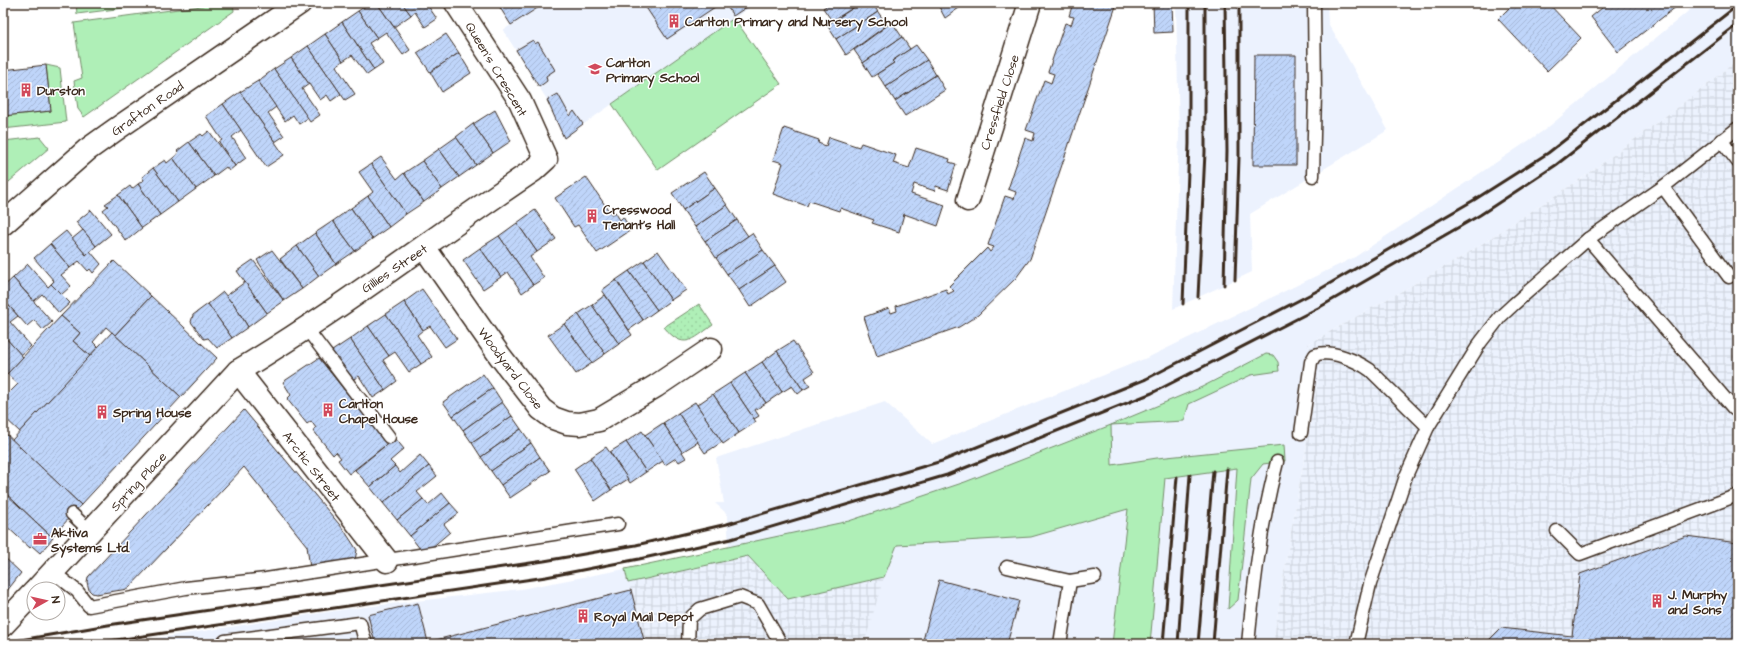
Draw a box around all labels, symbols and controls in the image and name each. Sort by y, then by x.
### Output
building icon: Carlton Primary and Nursery School [666,13,682,29]
place label: Carlton Primary and Nursery School [685,13,908,32]
street label: Queen's Crescent [461,19,532,121]
street label: Cressfield Close [976,52,1024,152]
place label: Carlton Primary School [606,54,699,88]
school or university icon: Carlton Primary School [587,61,603,77]
street label: Grafton Road [108,77,188,140]
building icon: Durston [18,82,34,98]
place label: Durston [37,82,85,100]
place label: Cresswood Tenant's Hall [602,201,675,234]
building icon: Cresswood Tenant's Hall [584,208,600,224]
street label: Gillies Street [358,240,432,298]
street label: Woodyard Close [473,324,547,414]
place label: Carlton Chapel House [339,395,418,429]
building icon: Carlton Chapel House [320,402,336,418]
building icon: Spring House [94,404,110,420]
place label: Spring House [112,404,191,424]
street label: Arctic Street [278,428,345,506]
street label: Spring Place [106,448,172,516]
place label: Aktiva Systems Ltd. [50,524,130,558]
office icon: Aktiva Systems Ltd. [32,531,48,547]
north arrow [26,581,66,621]
place label: J. Murphy and Sons [1667,586,1728,619]
building icon: J. Murphy and Sons [1649,593,1665,609]
text: N [47,595,63,604]
building icon: Royal Mail Depot [575,608,591,624]
place label: Royal Mail Depot [594,608,694,627]

